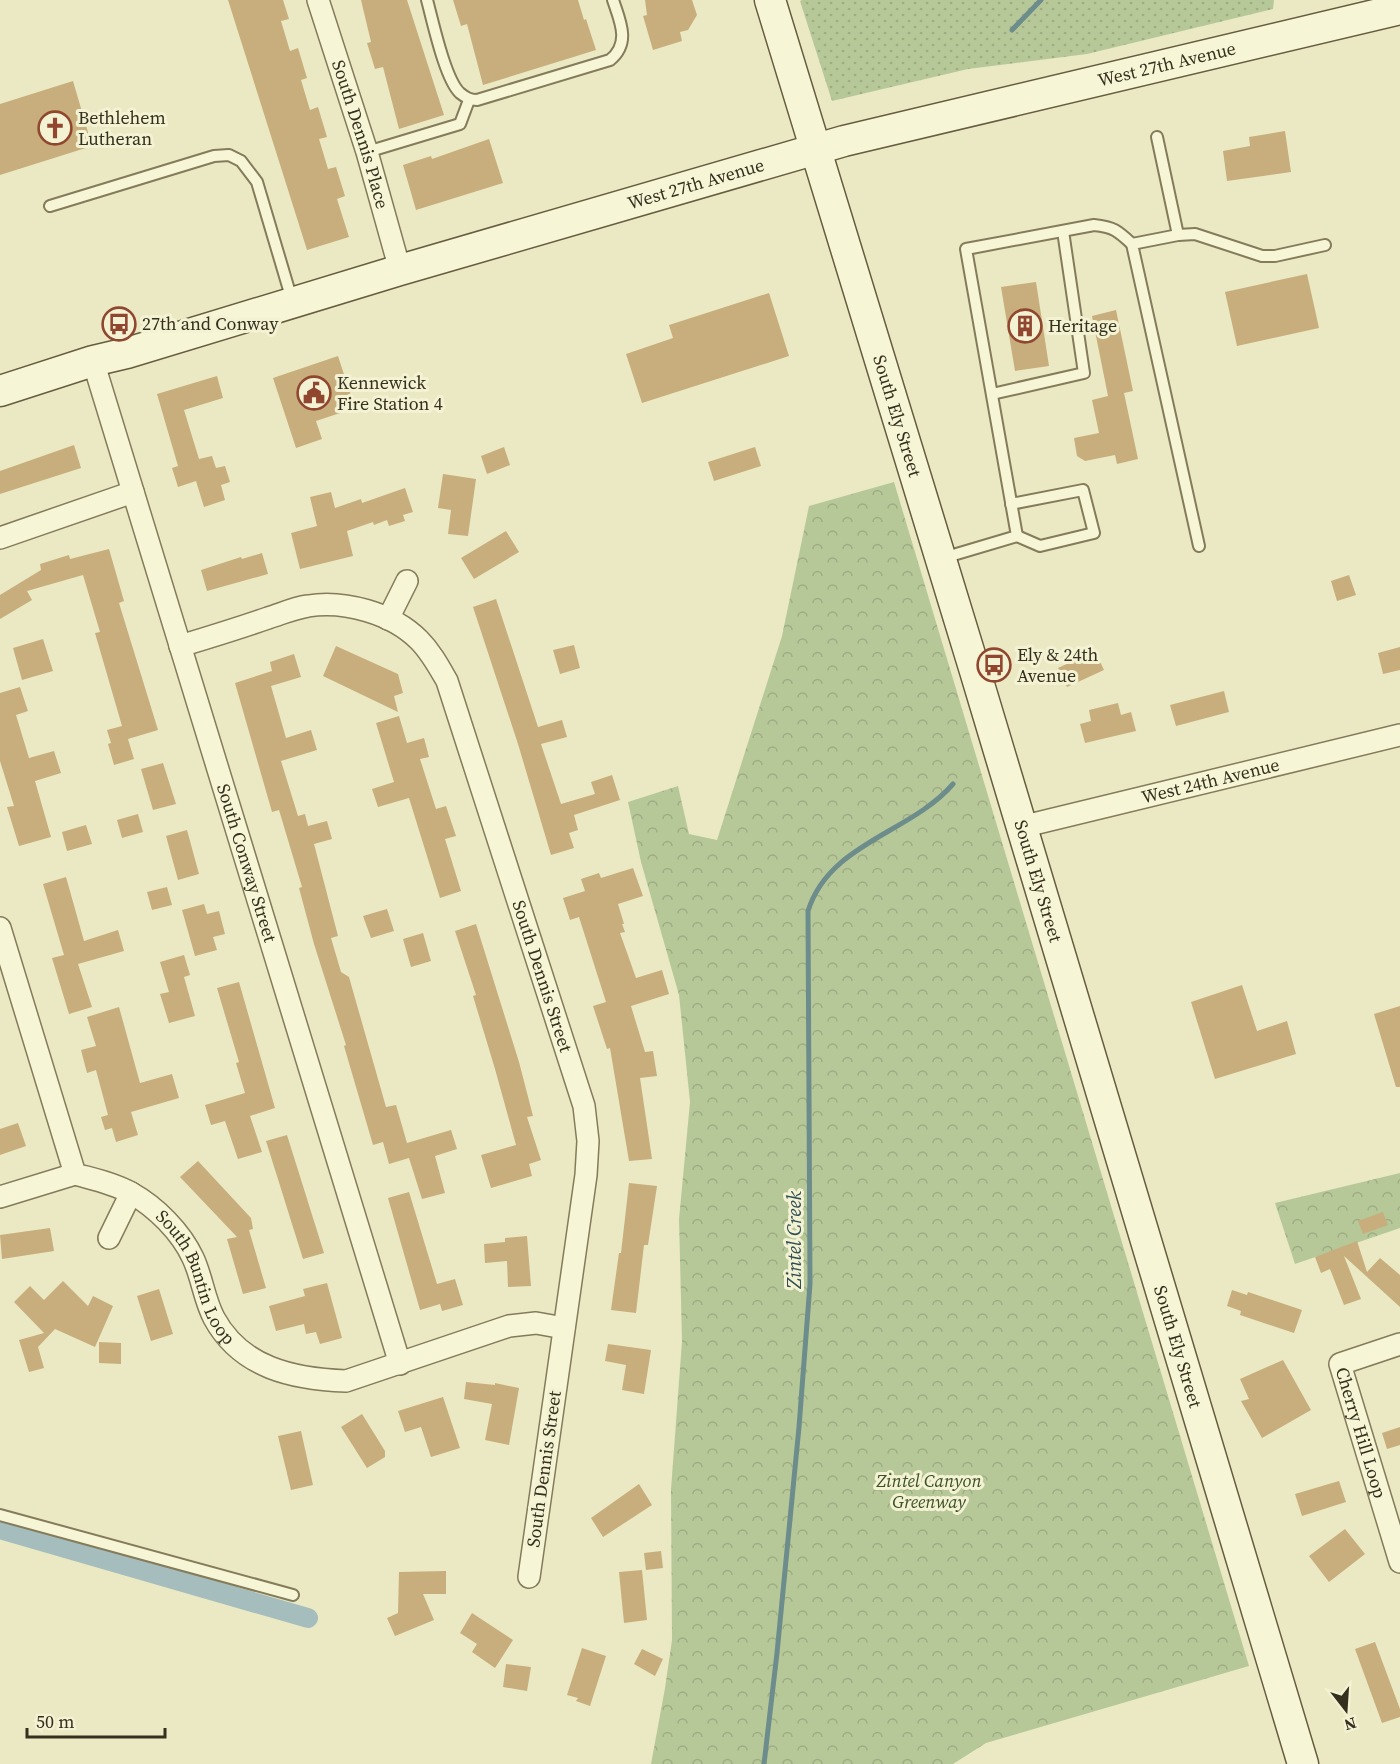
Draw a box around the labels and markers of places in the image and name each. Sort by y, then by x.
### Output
place label: Bethlehem Lutheran [78,105,166,151]
church icon: Bethlehem Lutheran [37,110,73,146]
bus stop icon: 27th and Conway [101,306,137,342]
building icon: Heritage [1007,308,1043,344]
place label: 27th and Conway [142,311,279,336]
place label: Heritage [1048,313,1117,338]
place label: Kennewick Fire Station 4 [337,370,443,416]
public building icon: Kennewick Fire Station 4 [296,375,332,411]
place label: Ely & 24th Avenue [1017,642,1098,688]
bus stop icon: Ely & 24th Avenue [976,647,1012,683]

